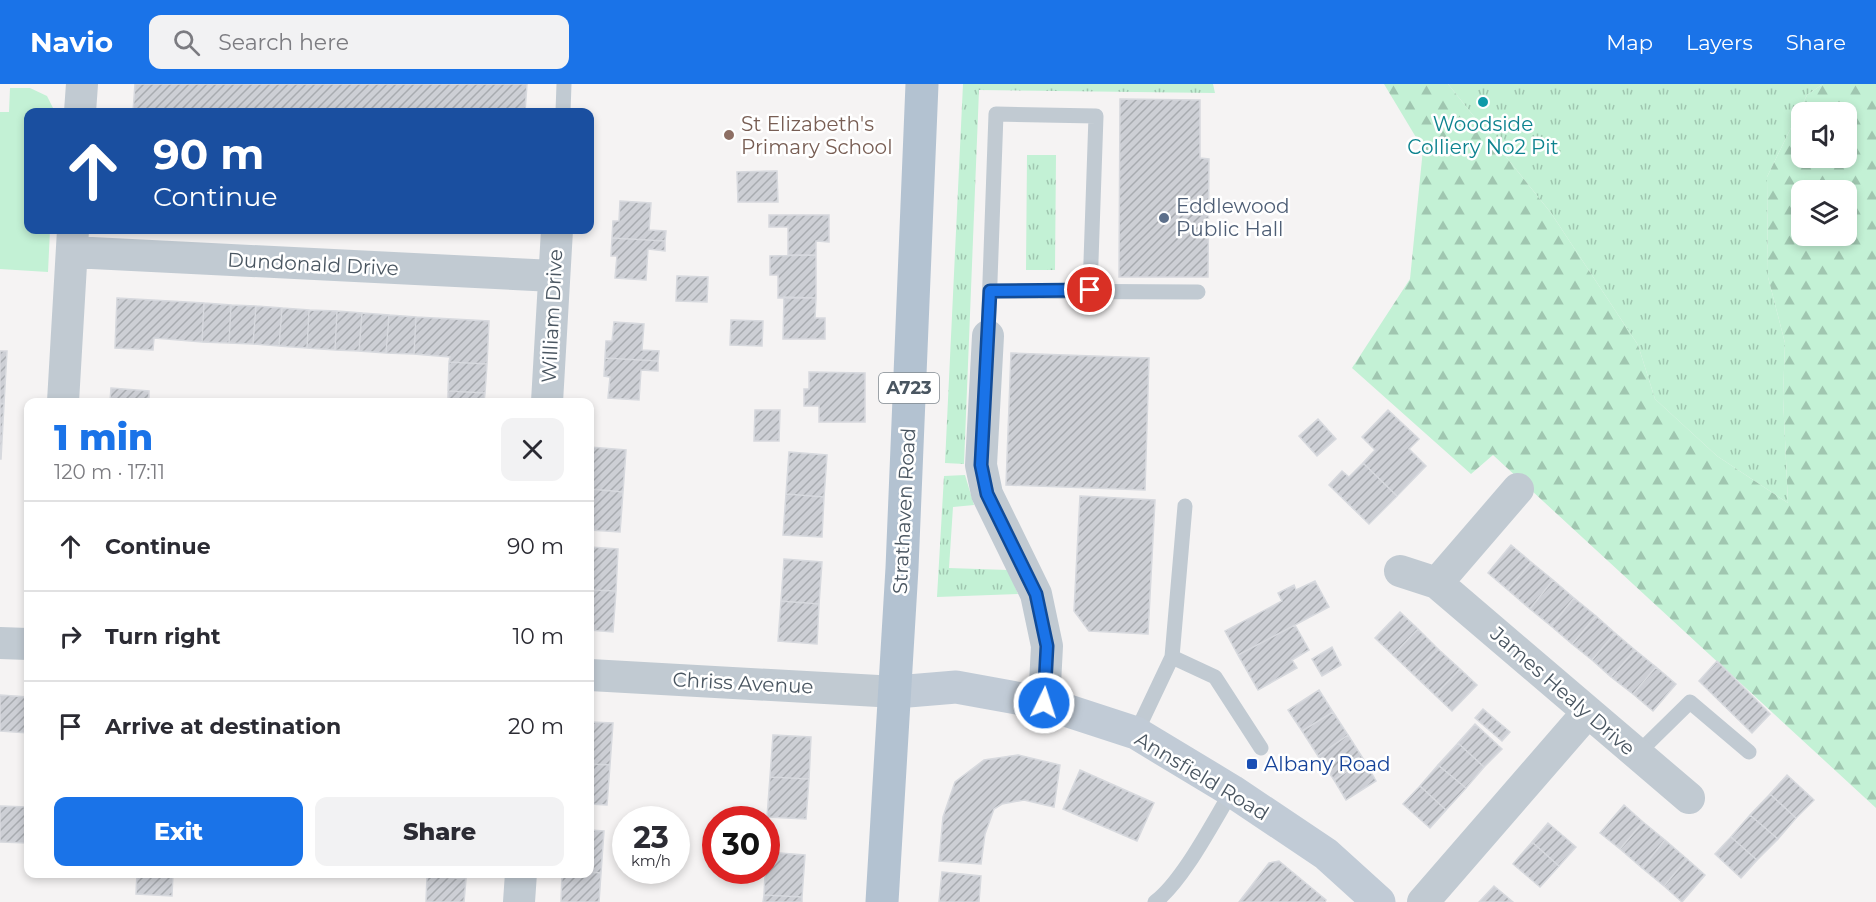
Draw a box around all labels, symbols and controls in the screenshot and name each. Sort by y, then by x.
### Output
search box [149,15,569,69]
text: Navio [30,25,113,59]
icon: search [170,26,203,59]
text: Search here [218,29,349,56]
text: Map [1606,30,1653,55]
text: Layers [1686,30,1753,55]
text: Share [1786,30,1846,55]
marker: Woodside Colliery No2 Pit [1476,95,1490,109]
map controls [1791,102,1857,246]
button: sound [1791,102,1857,168]
place label: St Elizabeth's Primary School [741,112,893,159]
place label: Woodside Colliery No2 Pit [1407,112,1559,159]
text: 90 m [153,128,264,180]
marker: St Elizabeth's Primary School [722,128,736,142]
icon: ahead [54,132,132,210]
text: Continue [153,180,278,213]
button: layers [1791,180,1857,246]
place label: Eddlewood Public Hall [1176,194,1290,241]
marker: Eddlewood Public Hall [1157,211,1171,225]
street label: Dundonald Drive [227,248,399,280]
street label: William Drive [537,248,567,384]
pin [1064,264,1115,315]
icon: arrive [1073,273,1106,306]
road number: A723 [879,373,939,403]
text: 1 min [54,415,153,459]
button: close [501,418,564,481]
street label: Strathaven Road [888,427,920,595]
text: 120 m · 17:11 [54,460,165,484]
icon: ahead [54,530,87,563]
text: Continue [105,533,211,560]
text: 90 m [507,533,564,560]
icon: right [54,620,87,653]
street label: James Healy Drive [1485,621,1640,760]
text: Turn right [105,623,220,650]
text: 10 m [512,623,564,650]
street label: Chriss Avenue [672,667,814,699]
position arrow [1012,671,1076,735]
icon: arrive [54,710,87,743]
text: Arrive at destination [105,713,341,740]
text: 20 m [508,713,564,740]
street label: Annsfield Road [1131,727,1273,825]
place label: Albany Road [1264,752,1391,776]
marker: Albany Road [1245,757,1259,771]
button: Exit [54,797,303,866]
button: Share [315,797,564,866]
speed limit sign: 30 [702,806,780,884]
text: 23 [633,819,669,856]
text: km/h [631,851,671,870]

